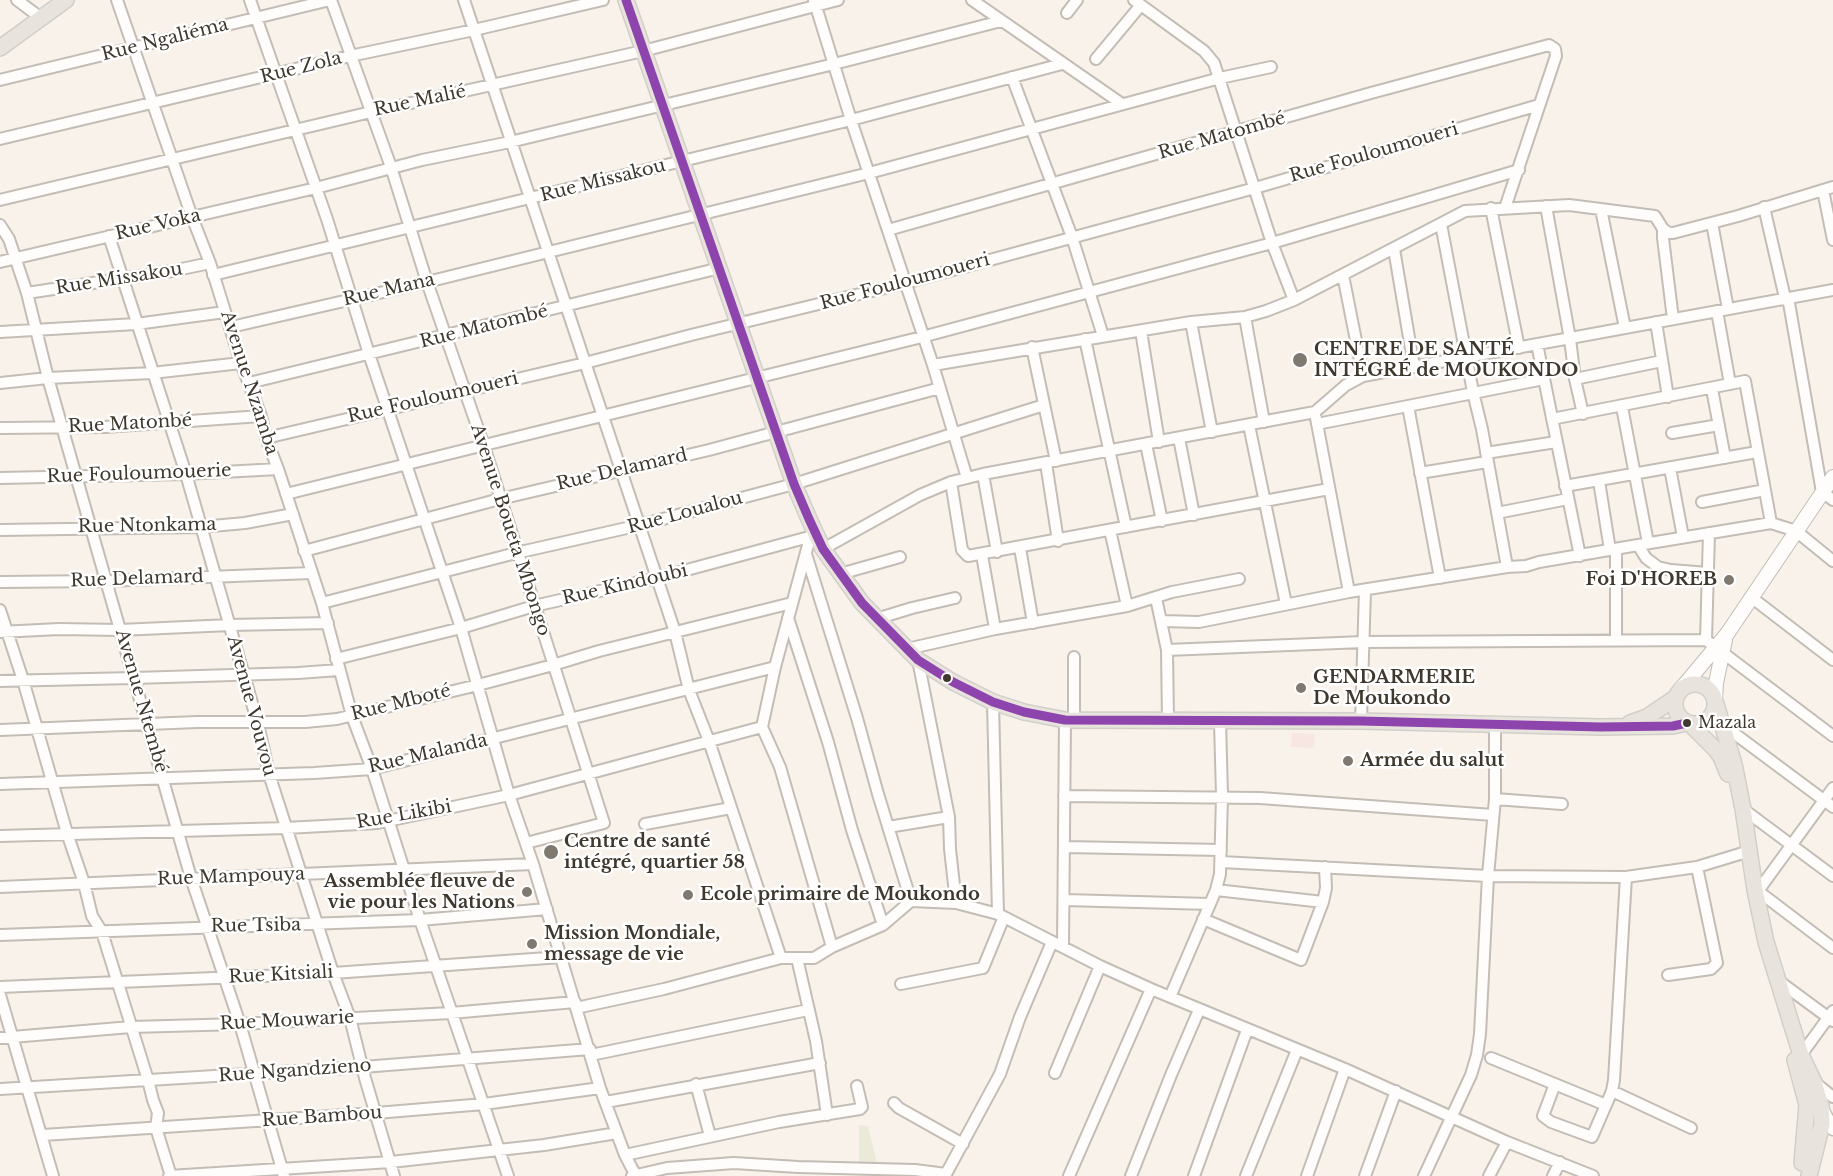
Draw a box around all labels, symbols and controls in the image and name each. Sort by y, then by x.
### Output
street label: Rue Ngaliéma [99,14,231,66]
street label: Rue Zola [258,47,344,89]
street label: Rue Malié [372,81,468,121]
street label: Rue Matombé [1156,108,1288,164]
street label: Rue Fouloumoueri [1287,119,1461,187]
street label: Rue Missakou [538,155,668,207]
street label: Rue Voka [113,205,203,245]
street label: Rue Fouloumoueri [818,249,992,315]
street label: Rue Missakou [54,258,184,300]
street label: Rue Mana [341,269,437,311]
street label: Rue Matombé [418,301,550,353]
street label: Avenue Nzamba [215,308,283,458]
place label: CENTRE DE SANTÉ INTÉGRÉ de MOUKONDO [1314,339,1578,382]
marker: CENTRE DE SANTÉ INTÉGRÉ de MOUKONDO [1291,351,1309,369]
street label: Rue Fouloumoueri [345,368,521,428]
street label: Rue Matonbé [67,410,193,438]
street label: Avenue Boueta Mbongo [465,421,555,639]
street label: Rue Delamard [554,444,690,496]
street label: Rue Fouloumouerie [46,460,232,488]
street label: Rue Loualou [625,487,745,539]
street label: Rue Ntonkama [77,514,217,538]
street label: Rue Kindoubi [560,560,690,610]
street label: Rue Delamard [70,566,204,592]
place label: Foi D'HOREB [1586,569,1717,591]
marker: Foi D'HOREB [1722,573,1736,587]
street label: Avenue Ntembé [110,627,172,775]
street label: Avenue Vouvou [222,633,280,779]
place label: GENDARMERIE De Moukondo [1313,667,1475,710]
unlabelled marker [941,672,953,684]
street label: Rue Mboté [349,680,453,726]
marker: GENDARMERIE De Moukondo [1294,681,1308,695]
place label: Mazala [1698,713,1756,733]
marker: Mazala [1681,717,1693,729]
street label: Rue Malanda [366,730,490,778]
place label: Armée du salut [1360,750,1504,772]
marker: Armée du salut [1341,754,1355,768]
street label: Rue Likibi [355,796,453,834]
place label: Centre de santé intégré, quartier 58 [564,831,745,874]
marker: Centre de santé intégré, quartier 58 [542,843,560,861]
street label: Rue Mampouya [157,864,305,890]
place label: Assemblée fleuve de vie pour les Nations [324,871,515,914]
place label: Ecole primaire de Moukondo [700,884,980,906]
marker: Assemblée fleuve de vie pour les Nations [520,885,534,899]
marker: Ecole primaire de Moukondo [681,888,695,902]
street label: Rue Tsiba [211,914,301,938]
place label: Mission Mondiale, message de vie [544,923,720,966]
marker: Mission Mondiale, message de vie [525,937,539,951]
street label: Rue Kitsiali [228,961,334,989]
street label: Rue Mouwarie [219,1007,355,1035]
street label: Rue Ngandzieno [218,1055,372,1087]
street label: Rue Bambou [261,1102,383,1132]

